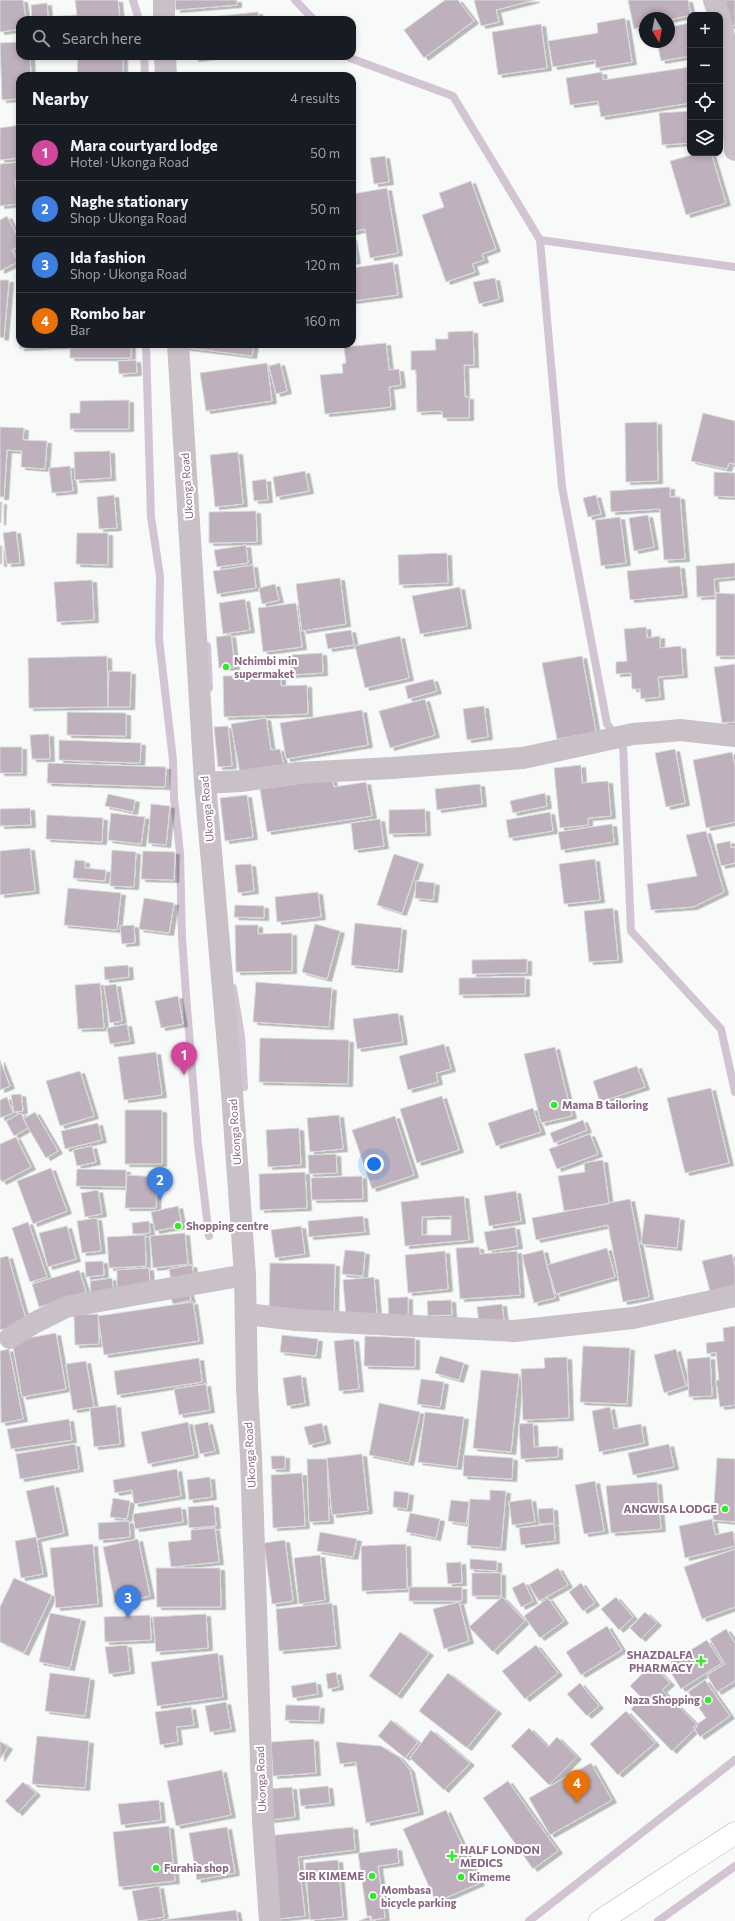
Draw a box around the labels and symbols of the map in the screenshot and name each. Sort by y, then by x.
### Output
north arrow [639,12,675,48]
street label: Ukonga Road [178,453,195,519]
place label: Nchimbi min supermaket [234,654,297,680]
marker: Nchimbi min supermaket [221,662,231,672]
street label: Ukonga Road [197,776,216,843]
pin: 1 [171,1042,197,1075]
place label: Mama B tailoring [562,1098,648,1111]
street label: Ukonga Road [226,1099,243,1165]
marker: Mama B tailoring [549,1100,559,1110]
your location [364,1154,384,1174]
pin: 2 [147,1167,173,1200]
place label: Shopping centre [186,1219,269,1232]
marker: Shopping centre [173,1221,183,1231]
street label: Ukonga Road [241,1422,258,1488]
place label: ANGWISA LODGE [624,1502,717,1515]
marker: ANGWISA LODGE [720,1504,730,1514]
pin: 3 [115,1585,141,1618]
place label: SHAZDALFA PHARMACY [627,1648,694,1674]
marker: SHAZDALFA PHARMACY [696,1656,706,1666]
place label: Naza Shopping [624,1693,700,1706]
marker: Naza Shopping [703,1695,713,1705]
street label: Ukonga Road [253,1746,268,1812]
pin: 4 [564,1770,590,1803]
place label: HALF LONDON MEDICS [460,1843,540,1869]
marker: HALF LONDON MEDICS [447,1851,457,1861]
place label: Furahia shop [164,1861,229,1874]
marker: Furahia shop [151,1863,161,1873]
place label: SIR KIMEME [299,1869,364,1882]
place label: Kimeme [469,1870,511,1883]
marker: SIR KIMEME [367,1871,377,1881]
marker: Kimeme [456,1872,466,1882]
place label: Mombasa bicycle parking [381,1883,457,1909]
marker: Mombasa bicycle parking [368,1891,378,1901]

